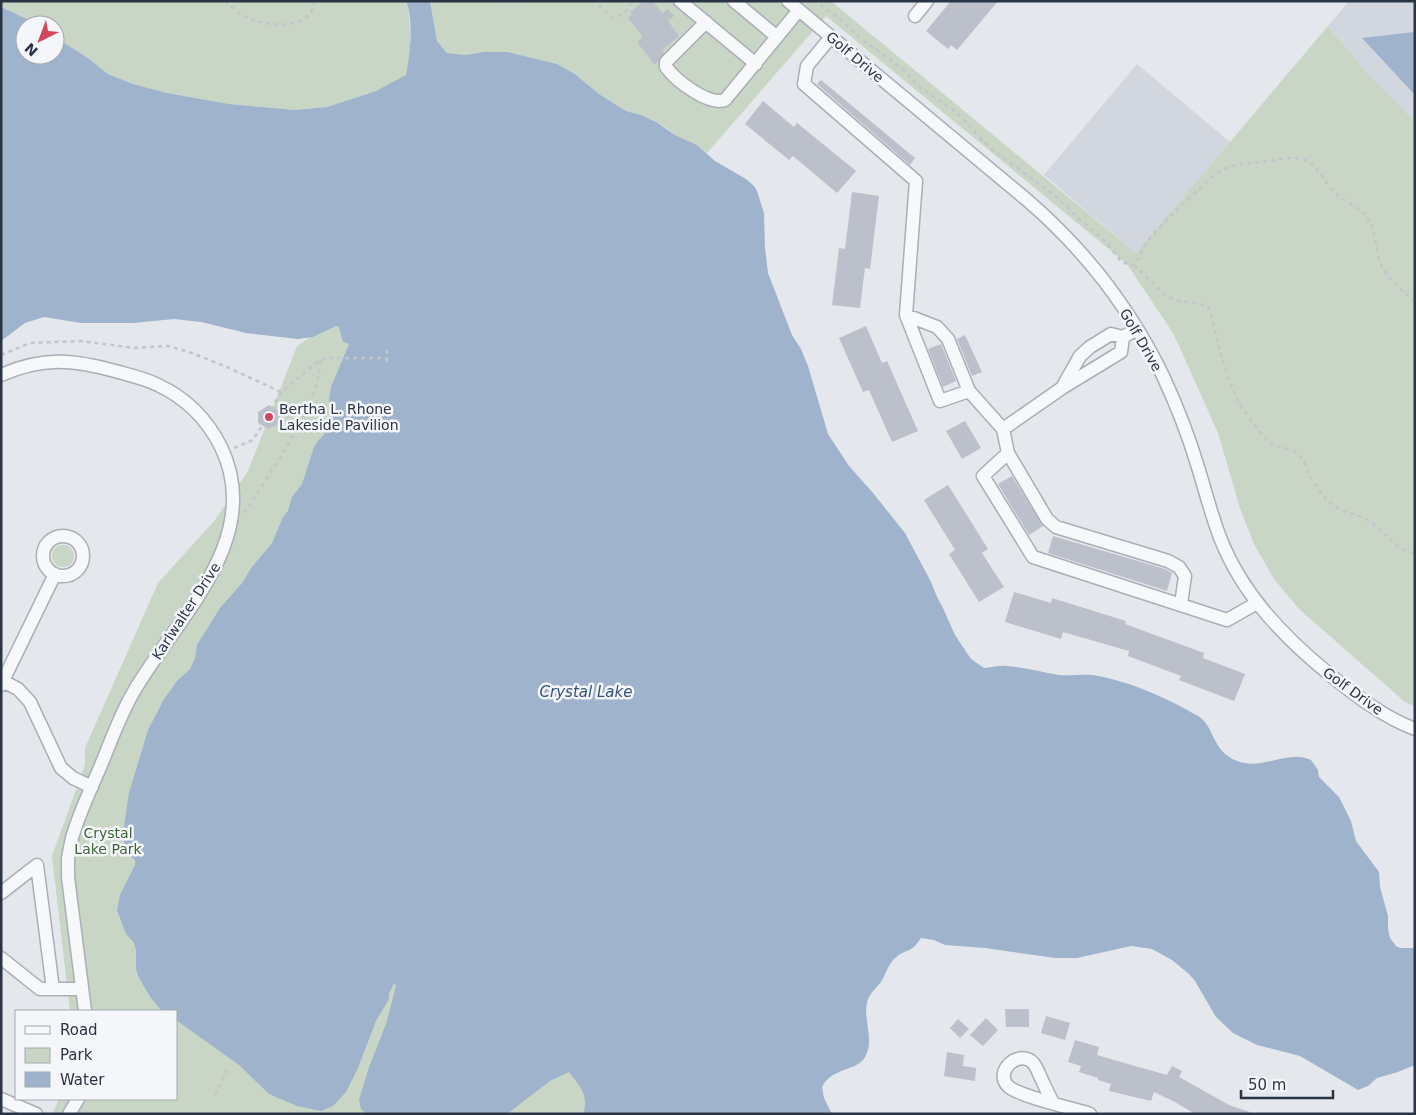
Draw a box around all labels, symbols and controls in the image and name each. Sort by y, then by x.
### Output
north arrow [15,15,65,65]
street label: Golf Drive [823,28,887,86]
text: N [22,40,41,60]
street label: Golf Drive [1117,306,1165,374]
place label: Bertha L. Rhone Lakeside Pavilion [279,401,399,433]
marker: Bertha L. Rhone Lakeside Pavilion [263,411,275,423]
street label: Karlwalter Drive [149,559,223,663]
street label: Golf Drive [1320,664,1386,718]
water label: Crystal Lake [540,683,632,701]
park label: Crystal Lake Park [74,825,143,857]
legend [15,1010,178,1100]
text: Road [60,1021,98,1039]
text: Park [60,1046,93,1064]
scale bar [1241,1068,1334,1100]
text: Water [60,1071,105,1089]
text: 50 m [1248,1076,1286,1094]

